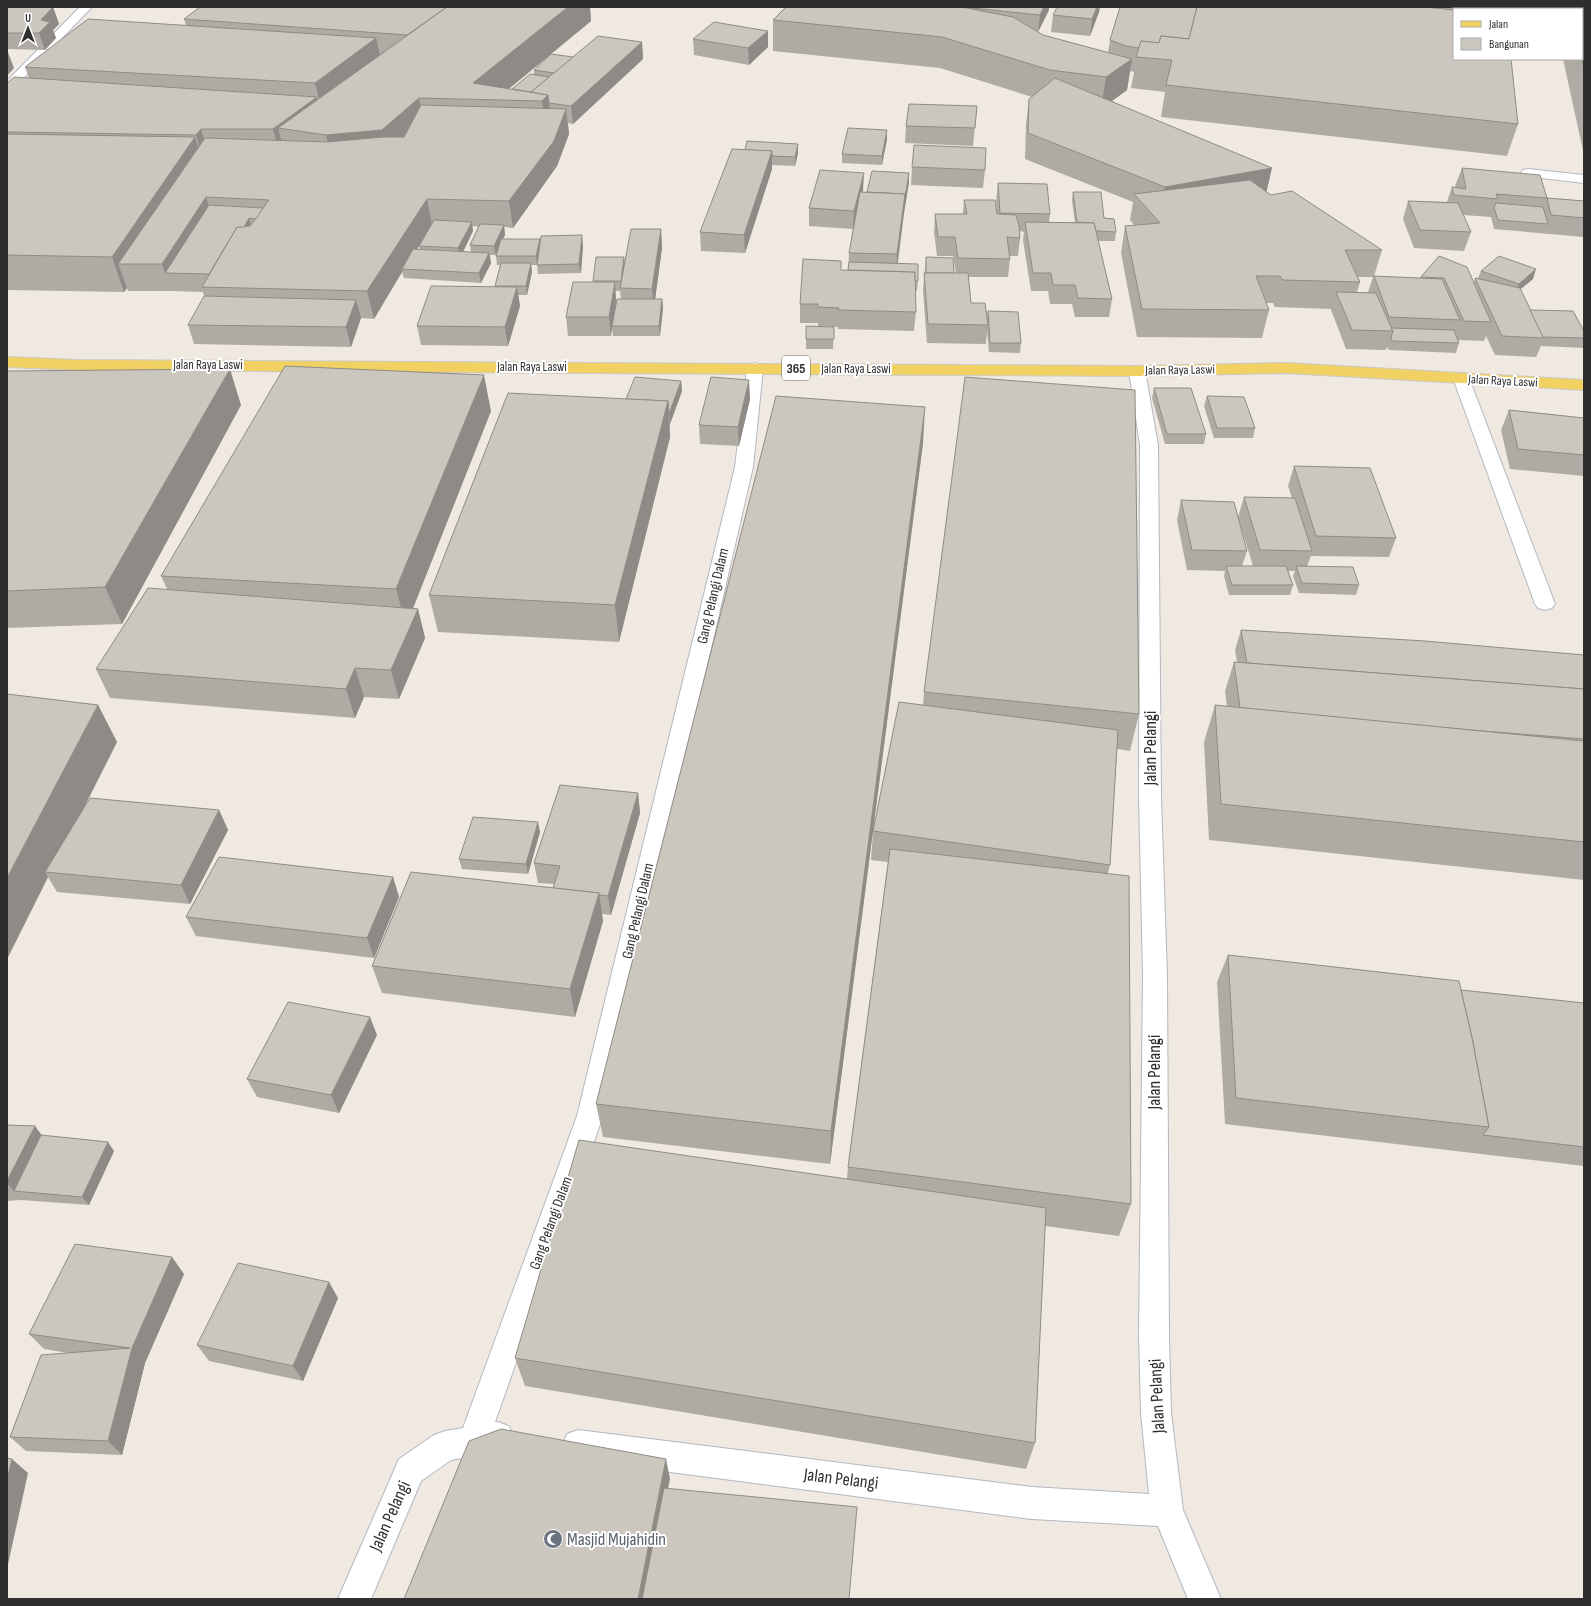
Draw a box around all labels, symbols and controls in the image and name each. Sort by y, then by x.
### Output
north arrow [8,8,48,48]
legend [1453,8,1583,60]
text: U [25,12,31,25]
text: Jalan [1488,17,1508,32]
text: Bangunan [1489,37,1529,52]
road number: 365 [782,356,810,380]
street label: Jalan Raya Laswi [172,357,243,373]
street label: Jalan Raya Laswi [496,359,567,375]
street label: Jalan Raya Laswi [820,361,891,377]
street label: Jalan Raya Laswi [1144,361,1215,379]
street label: Jalan Raya Laswi [1467,371,1538,391]
street label: Gang Pelangi Dalam [693,546,733,646]
street label: Jalan Pelangi [1140,711,1161,786]
street label: Gang Pelangi Dalam [618,861,658,961]
street label: Jalan Pelangi [1144,1035,1165,1110]
street label: Gang Pelangi Dalam [525,1174,577,1272]
street label: Jalan Pelangi [1145,1358,1169,1435]
street label: Jalan Pelangi [802,1464,879,1494]
street label: Jalan Pelangi [365,1478,415,1555]
mosque icon: Masjid Mujahidin [542,1528,564,1550]
place label: Masjid Mujahidin [567,1529,666,1550]

